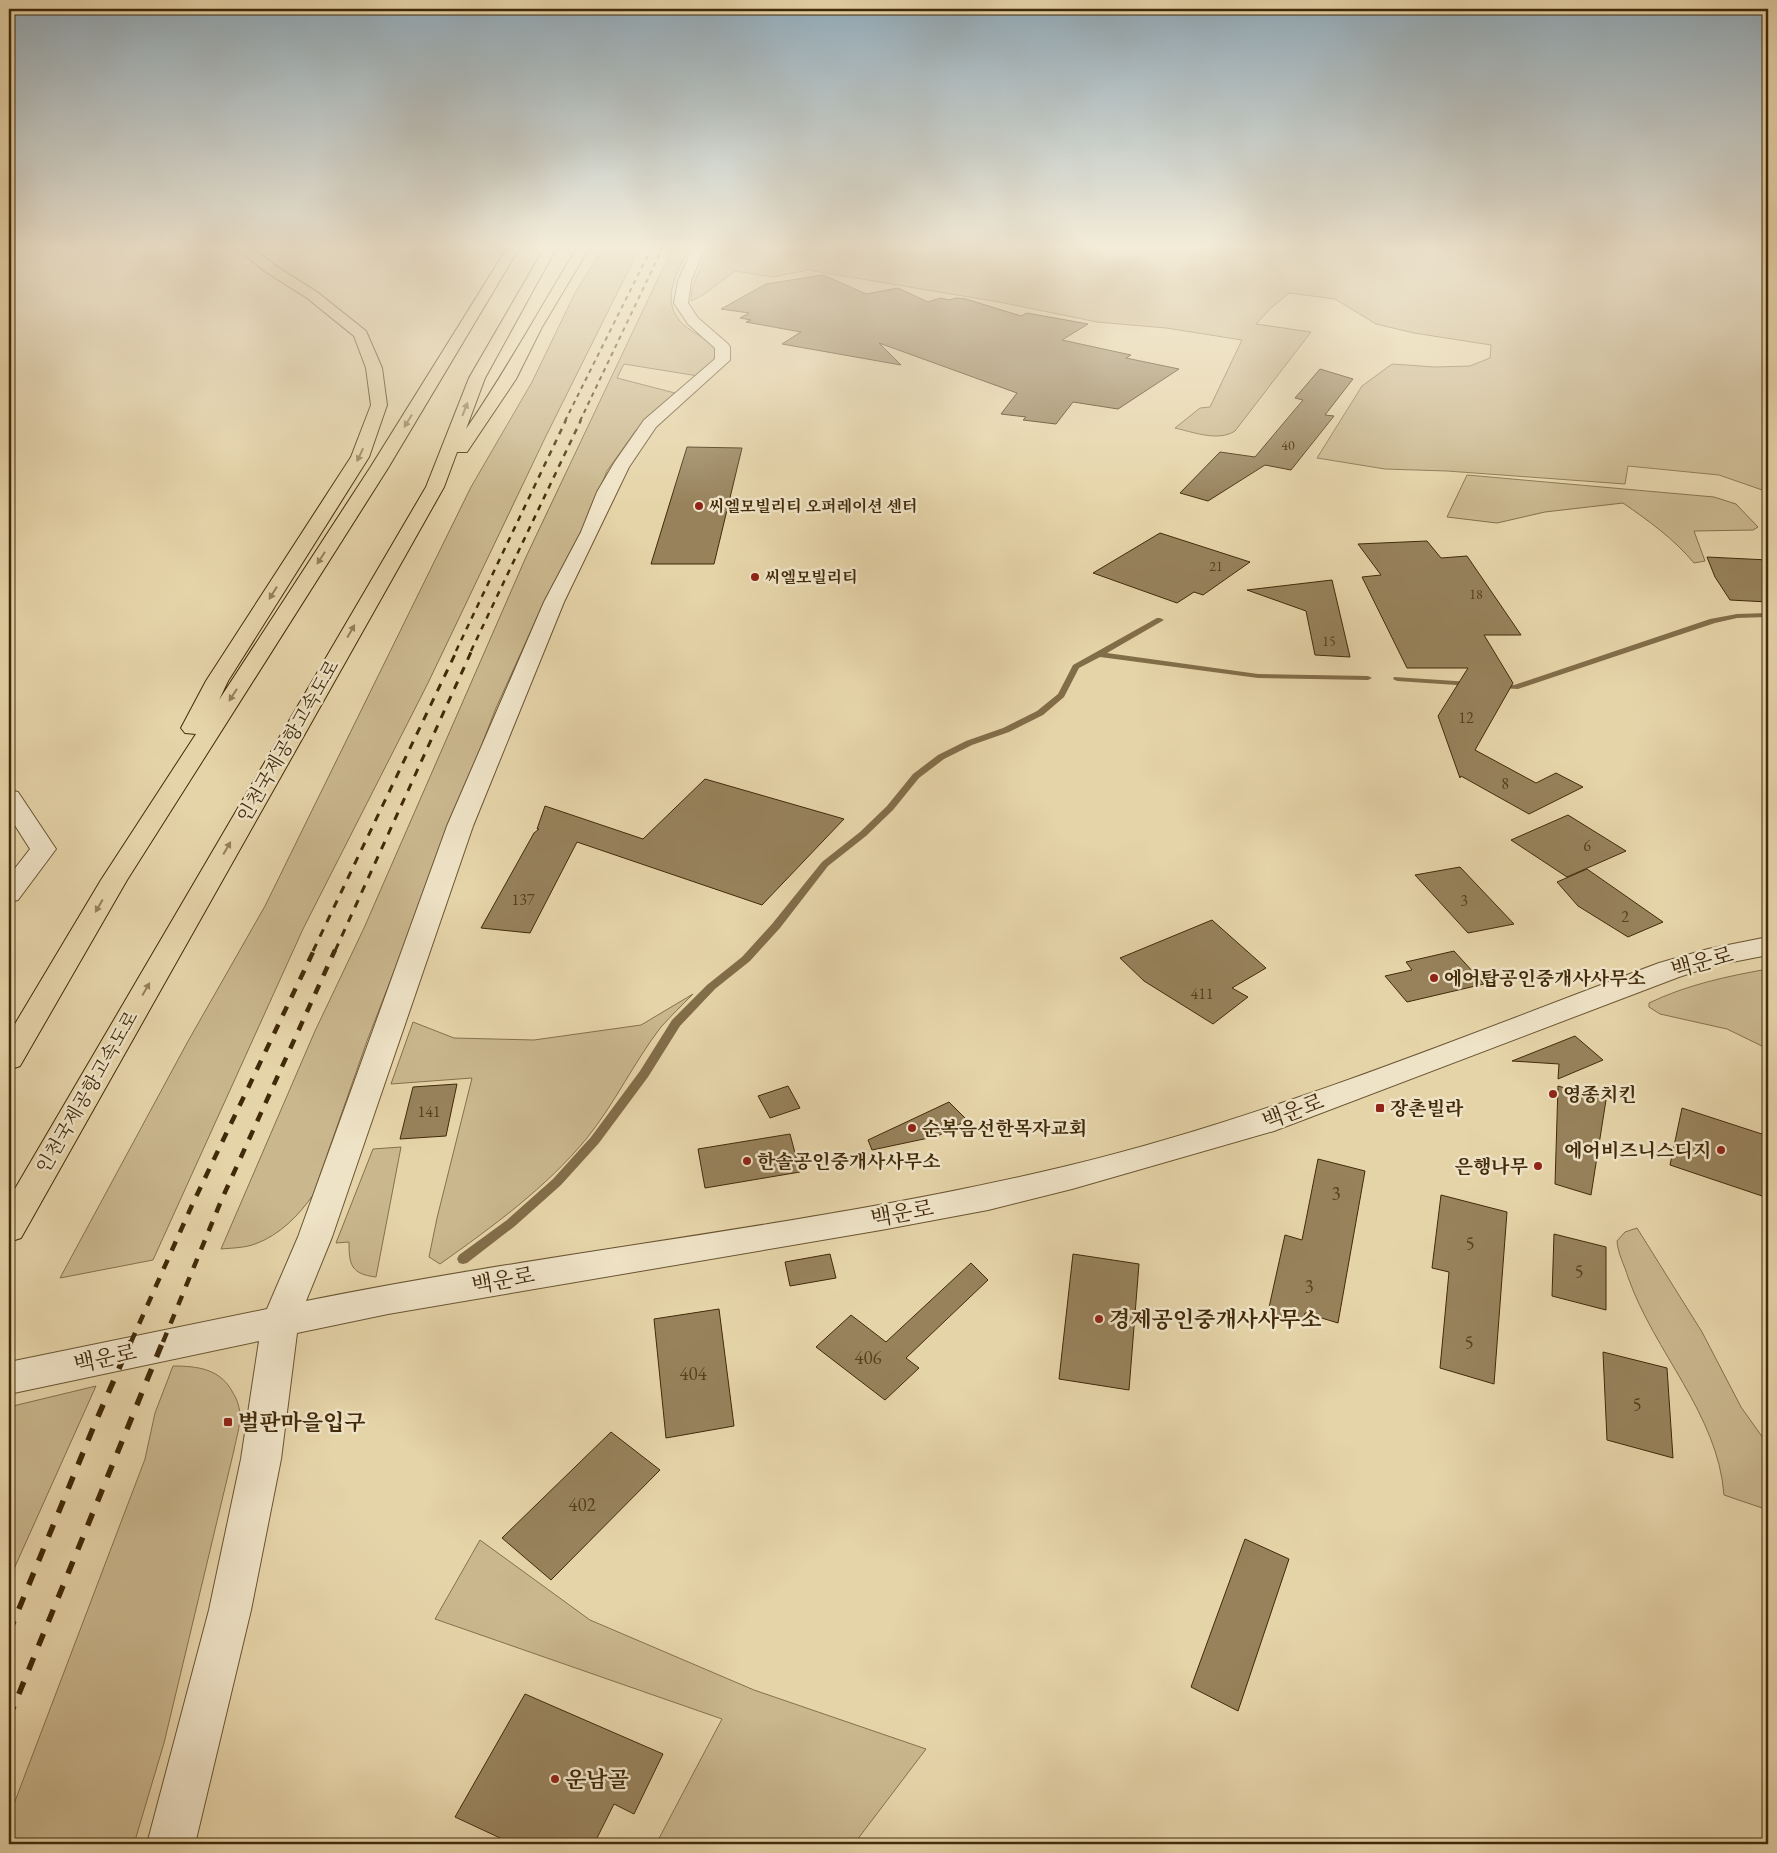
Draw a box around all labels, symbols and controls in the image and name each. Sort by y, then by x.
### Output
one-way arrow [461,402,469,416]
one-way arrow [404,414,413,428]
house number: 40 [1281,436,1295,454]
one-way arrow [355,448,363,462]
place label: 씨엘모빌리티 오퍼레이션 센터 [709,496,918,517]
marker: 씨엘모빌리티 오퍼레이션 센터 [693,500,705,512]
one-way arrow [317,552,326,565]
house number: 21 [1209,557,1223,575]
place label: 씨엘모빌리티 [765,567,858,588]
marker: 씨엘모빌리티 [749,571,761,583]
house number: 18 [1469,585,1483,603]
one-way arrow [269,586,278,600]
one-way arrow [347,624,355,639]
house number: 15 [1322,632,1336,650]
street label: 인천국제공항고속도로 [231,655,345,827]
one-way arrow [229,688,238,701]
house number: 12 [1458,707,1474,728]
house number: 8 [1501,773,1509,794]
house number: 6 [1583,835,1591,856]
one-way arrow [222,841,231,855]
house number: 137 [511,889,535,910]
house number: 3 [1460,890,1468,911]
one-way arrow [95,898,103,913]
house number: 2 [1621,906,1629,927]
street label: 백운로 [1667,940,1737,984]
place label: 에어탑공인중개사사무소 [1444,966,1646,991]
marker: 에어탑공인중개사사무소 [1428,972,1440,984]
one-way arrow [142,982,150,996]
house number: 411 [1190,983,1214,1004]
street label: 인천국제공항고속도로 [30,1006,144,1178]
place label: 영종치킨 [1563,1082,1636,1107]
street label: 백운로 [1258,1086,1328,1136]
marker: 영종치킨 [1547,1088,1559,1100]
place label: 장촌빌라 [1390,1096,1464,1121]
house number: 141 [417,1101,441,1122]
marker: 장촌빌라 [1374,1102,1386,1114]
place label: 순복음선한목자교회 [922,1116,1087,1141]
marker: 순복음선한목자교회 [906,1122,918,1134]
place label: 에어비즈니스디지 [1564,1138,1711,1163]
marker: 에어비즈니스디지 [1715,1144,1727,1156]
place label: 한솔공인중개사사무소 [757,1149,941,1174]
place label: 은행나무 [1455,1154,1528,1179]
marker: 한솔공인중개사사무소 [741,1155,753,1167]
marker: 은행나무 [1532,1160,1544,1172]
house number: 3 [1331,1181,1341,1206]
street label: 백운로 [868,1193,936,1233]
house number: 5 [1465,1231,1475,1256]
house number: 5 [1574,1259,1584,1284]
street label: 백운로 [469,1260,537,1300]
house number: 3 [1304,1274,1314,1299]
place label: 경제공인중개사사무소 [1109,1305,1322,1334]
marker: 경제공인중개사사무소 [1093,1313,1105,1325]
house number: 5 [1464,1330,1474,1355]
street label: 백운로 [71,1337,139,1379]
house number: 406 [854,1345,882,1370]
house number: 404 [679,1361,708,1386]
house number: 5 [1632,1392,1642,1417]
place label: 벌판마을입구 [238,1408,366,1437]
marker: 벌판마을입구 [222,1416,234,1428]
house number: 402 [568,1492,596,1517]
place label: 운남골 [565,1765,629,1794]
marker: 운남골 [549,1773,561,1785]

